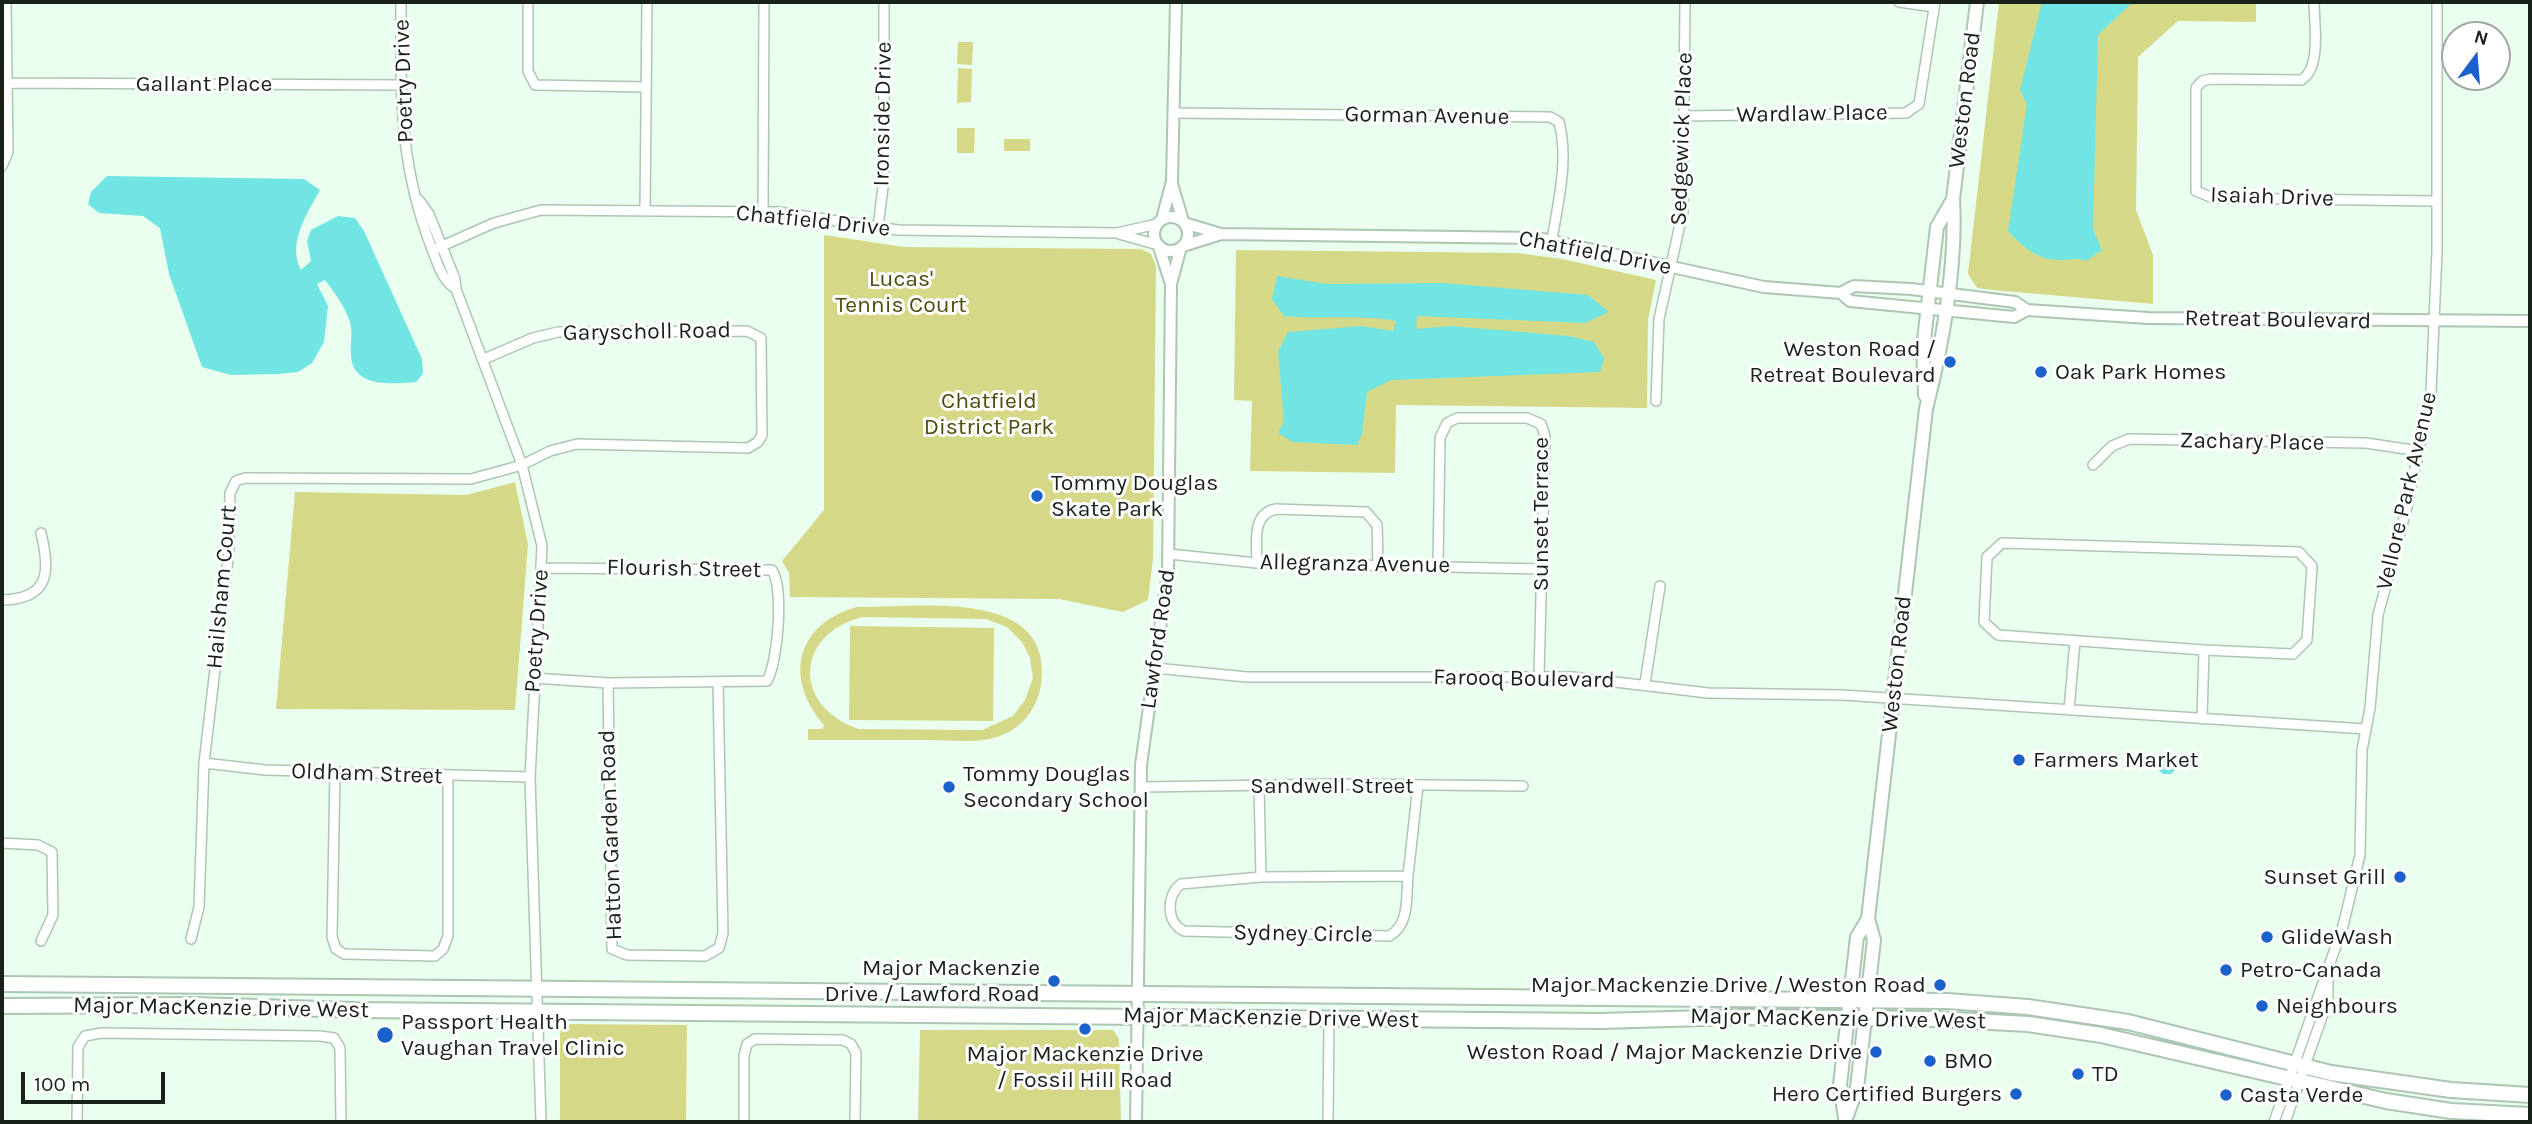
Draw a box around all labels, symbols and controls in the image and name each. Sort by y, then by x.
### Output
street label: Poetry Drive [388,19,420,143]
north arrow [2441,21,2511,91]
text: N [2472,25,2491,50]
street label: Weston Road [1943,30,1987,170]
street label: Ironside Drive [868,41,898,187]
street label: Sedgewick Place [1665,52,1699,226]
street label: Gallant Place [136,70,272,98]
street label: Wardlaw Place [1736,99,1888,129]
street label: Gorman Avenue [1344,101,1510,131]
street label: Isaiah Drive [2210,181,2334,213]
street label: Chatfield Drive [734,199,892,243]
street label: Chatfield Drive [1516,225,1674,281]
park label: Lucas' Tennis Court [835,265,967,319]
street label: Retreat Boulevard [2184,305,2372,335]
street label: Garyscholl Road [563,317,731,347]
place label: Weston Road / Retreat Boulevard [1749,335,1936,389]
marker: Weston Road / Retreat Boulevard [1942,354,1958,370]
place label: Oak Park Homes [2055,358,2226,386]
marker: Oak Park Homes [2033,364,2049,380]
park label: Chatfield District Park [924,387,1054,441]
street label: Vellore Park Avenue [2371,389,2443,593]
street label: Zachary Place [2179,427,2325,457]
street label: Sunset Terrace [1527,437,1555,591]
place label: Tommy Douglas Skate Park [1051,469,1218,523]
marker: Tommy Douglas Skate Park [1029,488,1045,504]
street label: Hailsham Court [201,504,243,670]
street label: Allegranza Avenue [1260,549,1450,579]
street label: Flourish Street [606,554,762,584]
street label: Lawford Road [1135,567,1181,711]
street label: Poetry Drive [519,568,555,694]
street label: Weston Road [1876,594,1918,734]
street label: Farooq Boulevard [1433,664,1615,694]
street label: Hatton Garden Road [594,729,628,941]
place label: Farmers Market [2033,746,2199,774]
marker: Farmers Market [2011,752,2027,768]
street label: Oldham Street [291,758,443,790]
place label: Tommy Douglas Secondary School [963,760,1149,814]
street label: Sandwell Street [1250,772,1414,800]
marker: Tommy Douglas Secondary School [941,779,957,795]
place label: Sunset Grill [2263,863,2386,891]
marker: Sunset Grill [2392,869,2408,885]
street label: Sydney Circle [1233,919,1373,949]
place label: GlideWash [2281,923,2393,951]
marker: GlideWash [2259,929,2275,945]
place label: Major Mackenzie Drive / Lawford Road [825,954,1040,1008]
place label: Petro-Canada [2240,956,2382,984]
marker: Petro-Canada [2218,962,2234,978]
place label: Major Mackenzie Drive / Weston Road [1531,971,1926,999]
marker: Major Mackenzie Drive / Lawford Road [1046,973,1062,989]
marker: Major Mackenzie Drive / Weston Road [1932,977,1948,993]
street label: Major MacKenzie Drive West [73,992,369,1024]
place label: Neighbours [2276,992,2398,1020]
marker: Neighbours [2254,998,2270,1014]
street label: Major MacKenzie Drive West [1123,1002,1419,1034]
street label: Major MacKenzie Drive West [1690,1003,1986,1035]
place label: Passport Health Vaughan Travel Clinic [401,1008,625,1062]
marker: Major Mackenzie Drive / Fossil Hill Road [1077,1021,1093,1037]
marker: Passport Health Vaughan Travel Clinic [375,1025,395,1045]
place label: Weston Road / Major Mackenzie Drive [1467,1038,1862,1066]
place label: Major Mackenzie Drive / Fossil Hill Road [966,1040,1204,1094]
marker: Weston Road / Major Mackenzie Drive [1868,1044,1884,1060]
place label: BMO [1944,1047,1993,1075]
marker: BMO [1922,1053,1938,1069]
scale bar [24,1058,168,1102]
place label: TD [2092,1060,2119,1088]
marker: TD [2070,1066,2086,1082]
text: 100 m [34,1072,91,1096]
place label: Hero Certified Burgers [1772,1080,2002,1108]
place label: Casta Verde [2240,1081,2363,1109]
marker: Hero Certified Burgers [2008,1086,2024,1102]
marker: Casta Verde [2218,1087,2234,1103]

